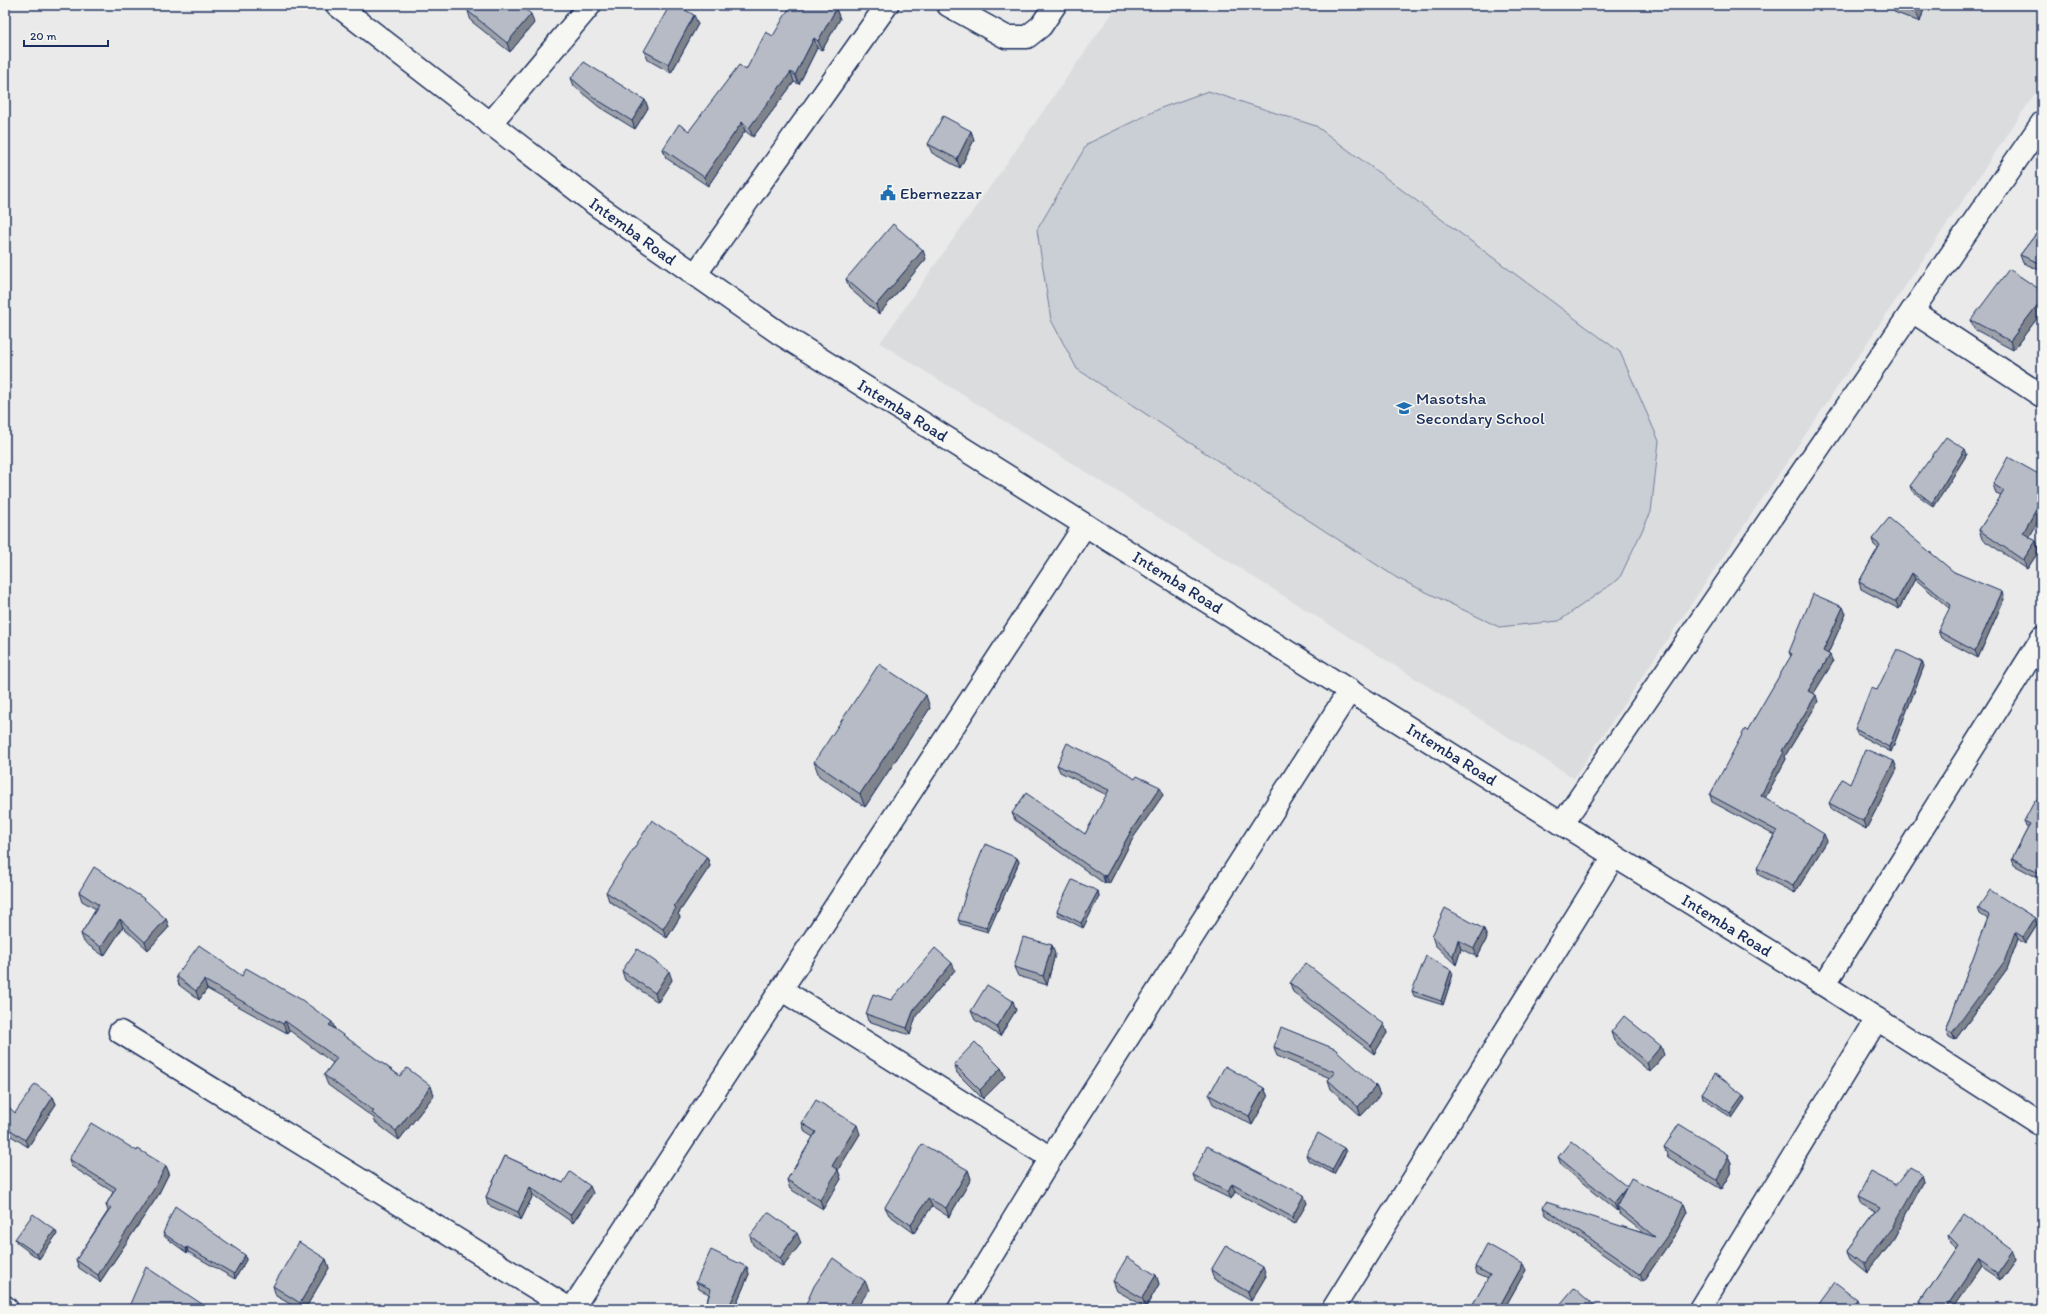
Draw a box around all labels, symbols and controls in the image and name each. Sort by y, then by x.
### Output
scale bar [24,22,108,48]
text: 20 m [30,29,57,43]
place label: Ebernezzar [900,183,982,203]
public building icon: Ebernezzar [879,184,897,202]
street label: Intemba Road [586,193,680,269]
street label: Intemba Road [854,374,952,446]
place label: Masotsha Secondary School [1416,388,1545,428]
school or university icon: Masotsha Secondary School [1395,399,1413,417]
street label: Intemba Road [1129,546,1227,618]
street label: Intemba Road [1403,718,1501,790]
street label: Intemba Road [1678,889,1776,961]

